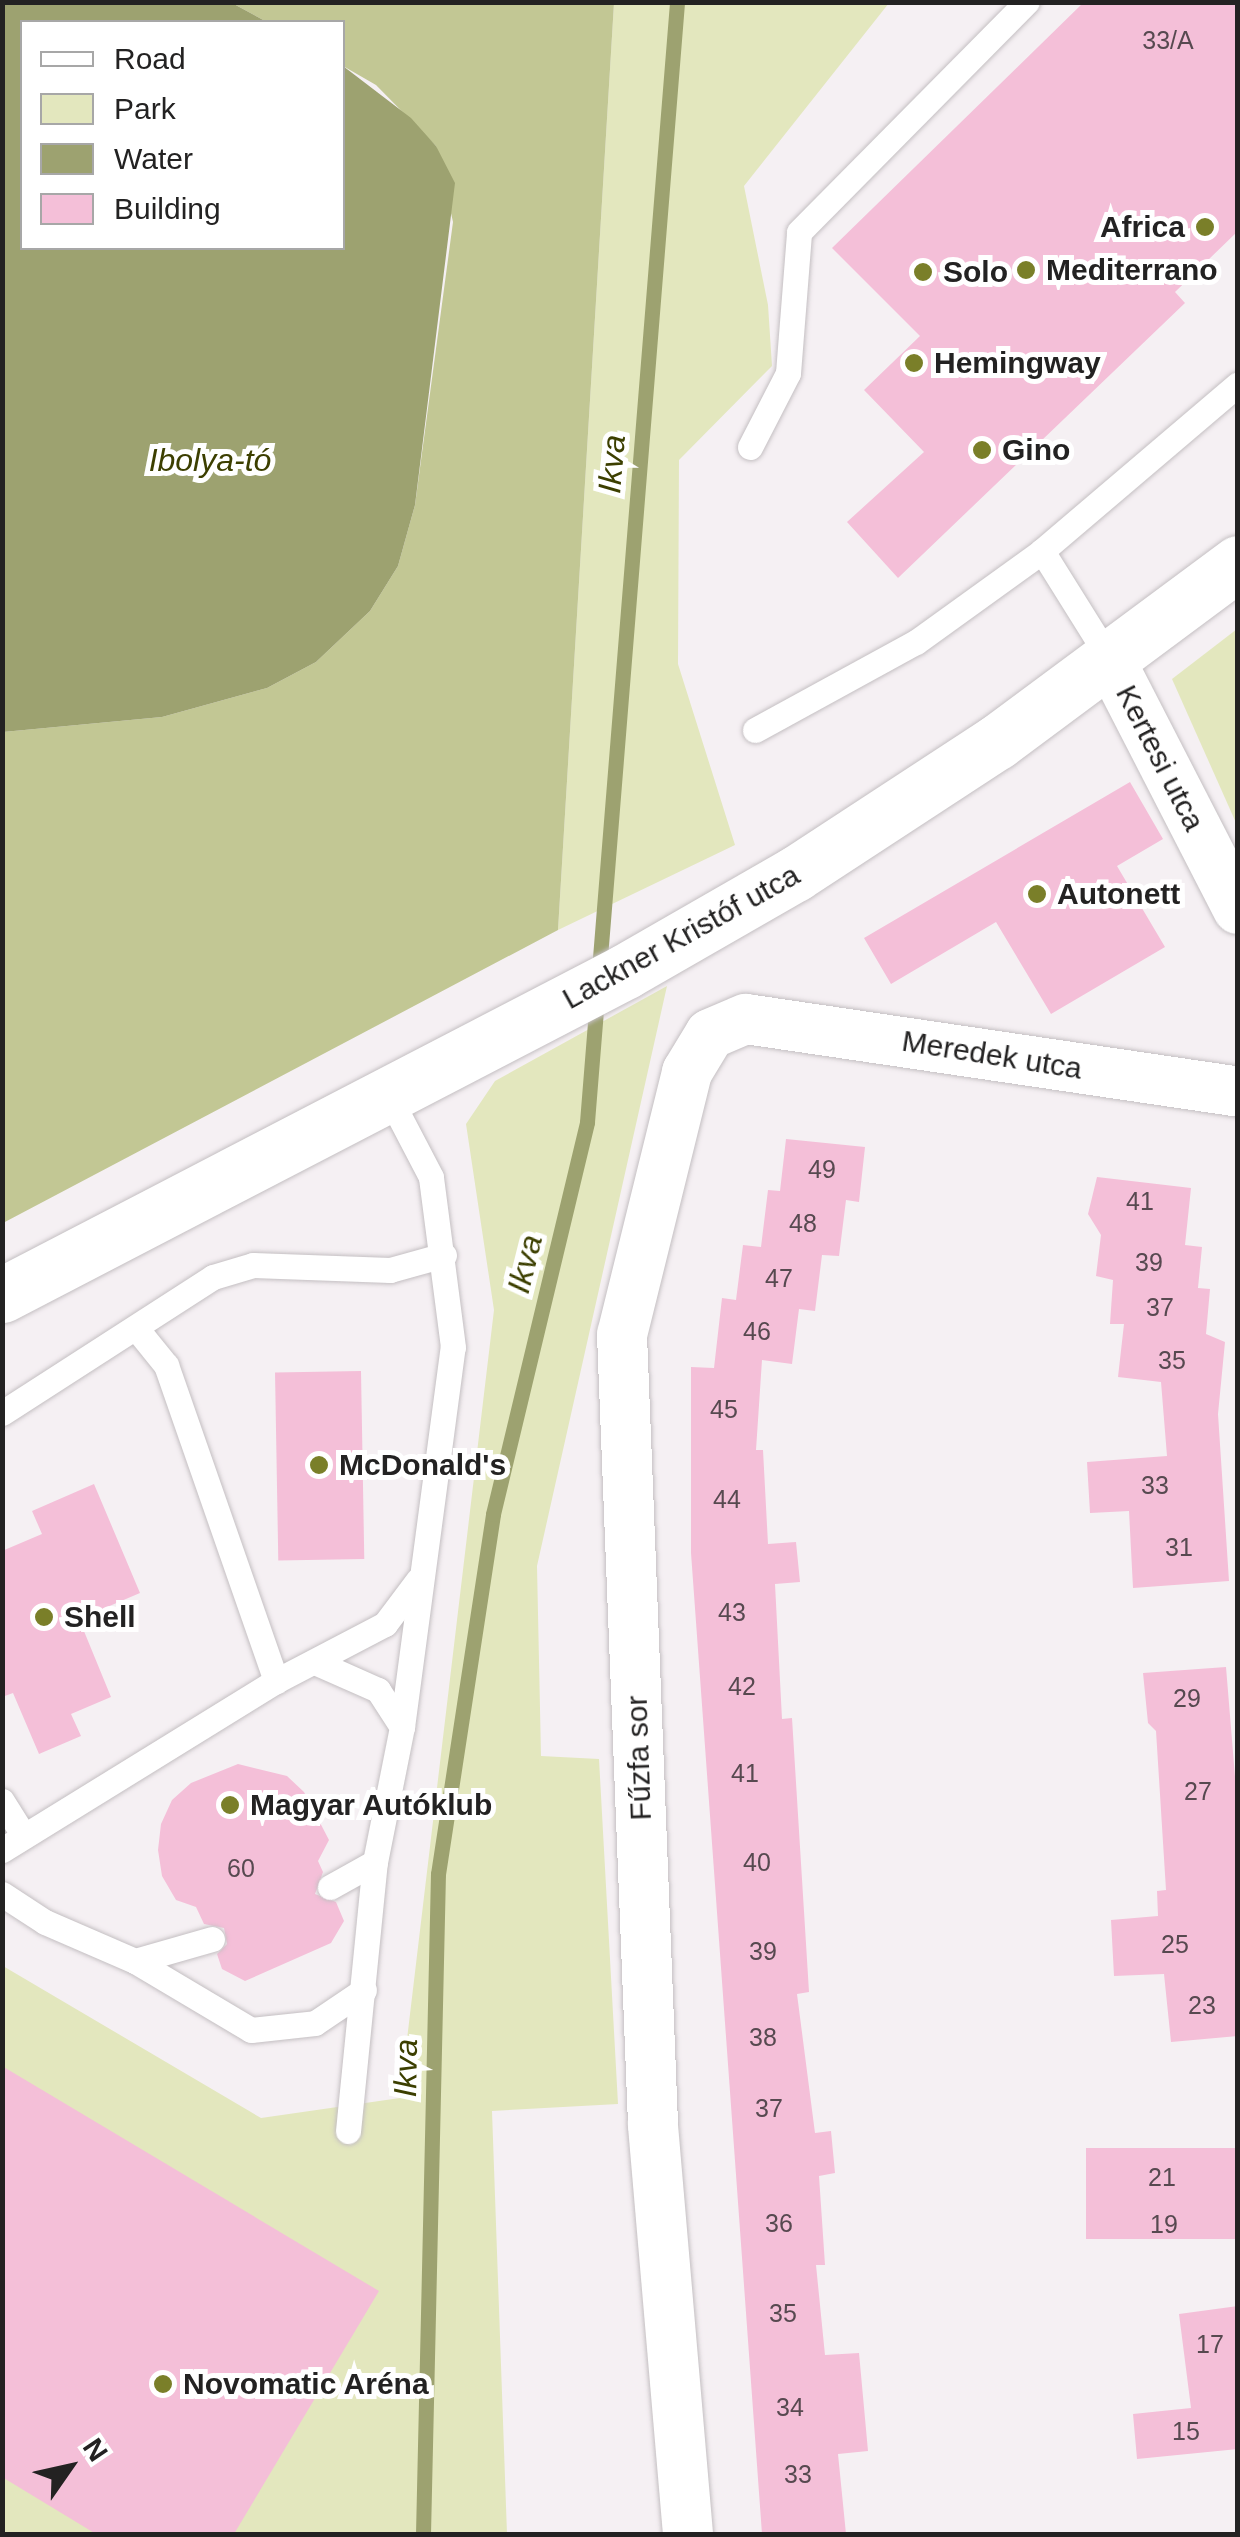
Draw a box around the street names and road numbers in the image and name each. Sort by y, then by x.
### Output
street label: Kertesi utca [1108,679,1212,837]
street label: Lackner Kristóf utca [556,857,806,1017]
street label: Meredek utca [899,1023,1085,1087]
street label: Fűzfa sor [619,1695,659,1821]

